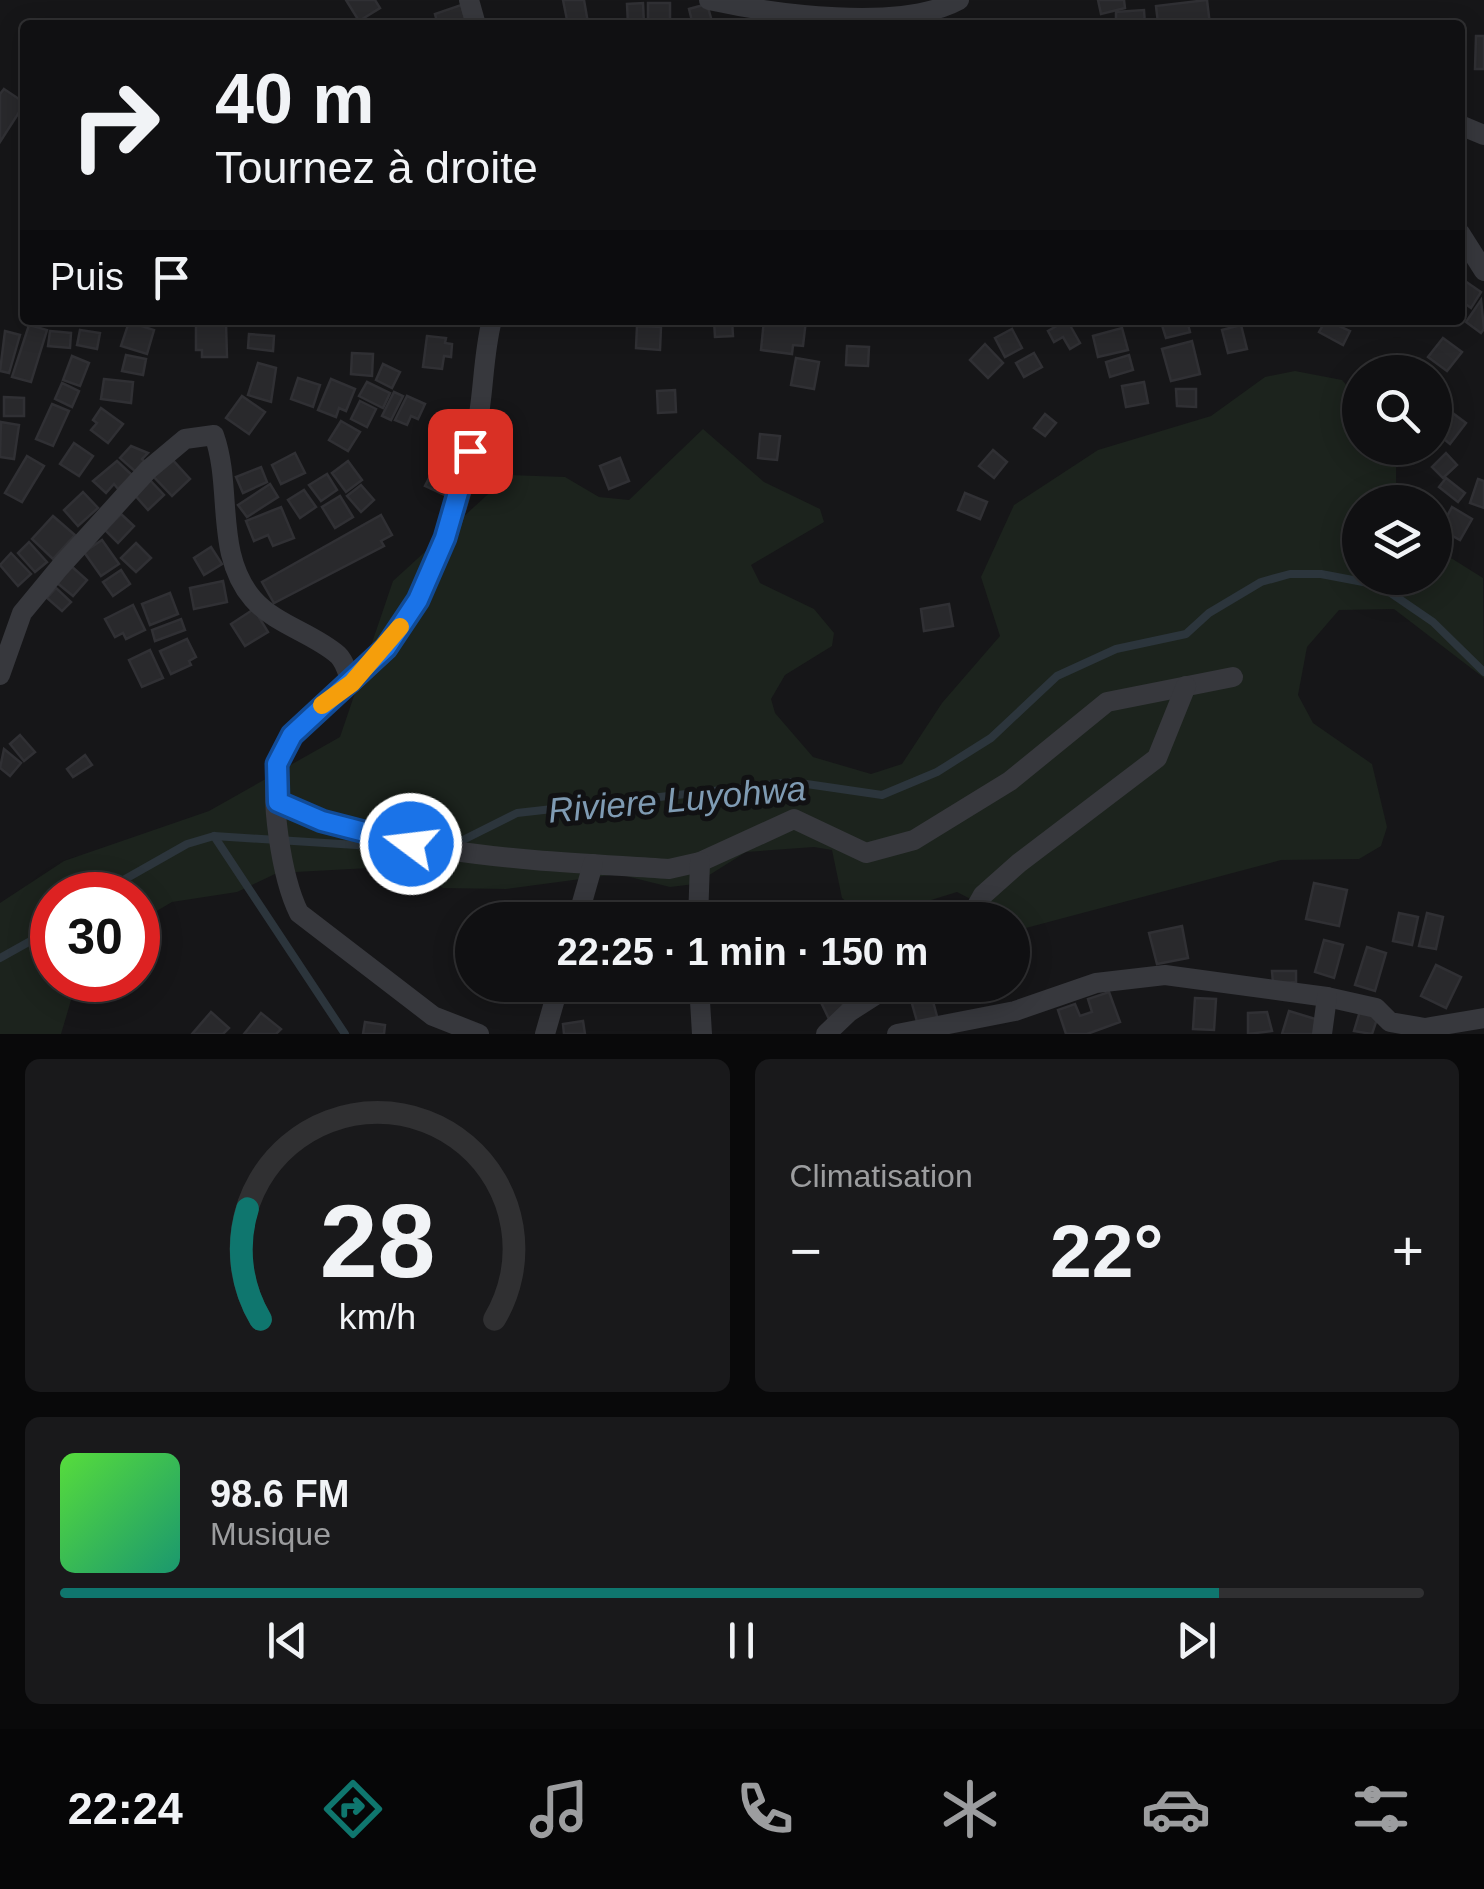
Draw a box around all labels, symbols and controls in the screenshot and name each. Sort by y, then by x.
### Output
icon: right [50,60,180,190]
text: 40 m [215,60,375,138]
text: Tournez à droite [215,142,538,193]
icon: arrive [144,250,199,305]
text: Puis [50,256,124,298]
map controls [1342,355,1452,595]
button: search [1342,355,1452,465]
pin [428,409,513,494]
icon: arrive [443,424,498,479]
button: layers [1342,485,1452,595]
water label: Riviere Luyohwa [546,768,808,830]
position arrow [359,792,463,896]
speed limit sign: 30 [30,872,160,1002]
text: 22:25 · 1 min · 150 m [557,931,928,973]
text: Climatisation [790,1158,973,1194]
text: 28 [319,1183,435,1299]
text: 22° [1050,1209,1163,1293]
text: − [790,1220,822,1282]
text: + [1392,1220,1424,1282]
text: km/h [339,1297,416,1337]
text: 98.6 FM [210,1473,349,1515]
text: Musique [210,1516,331,1552]
icon: previous [260,1613,315,1668]
icon: pause [714,1613,769,1668]
icon: next [1169,1613,1224,1668]
icon: directions [318,1774,388,1844]
icon: music [524,1774,594,1844]
icon: phone [730,1774,800,1844]
icon: climate [935,1774,1005,1844]
icon: car [1141,1774,1211,1844]
icon: filters [1346,1774,1416,1844]
text: 22:24 [68,1783,183,1834]

